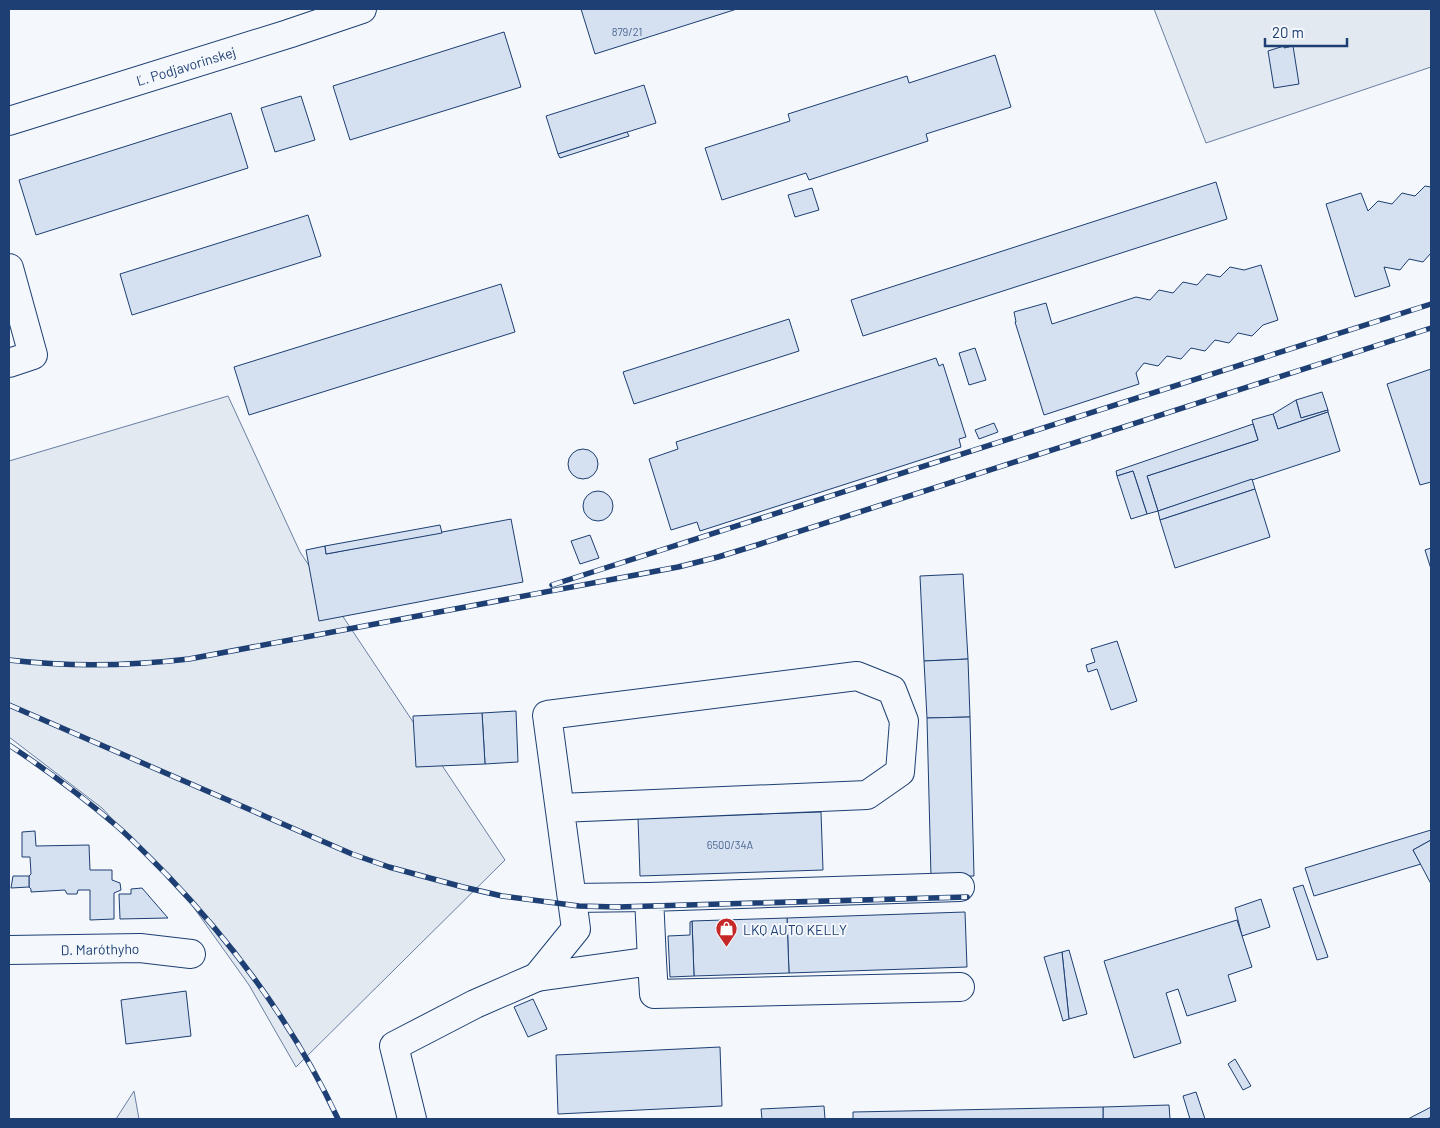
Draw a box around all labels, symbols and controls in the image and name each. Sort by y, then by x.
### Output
scale bar [1265,15,1348,47]
text: 20 m [1272,23,1304,41]
house number: 879/21 [612,25,642,38]
street label: Ľ. Podjavorinskej [134,43,238,89]
house number: 6500/34A [707,838,754,851]
shop icon: LKQ AUTO KELLY [715,917,739,948]
place label: LKQ AUTO KELLY [743,921,847,938]
street label: D. Maróthyho [60,940,140,958]

